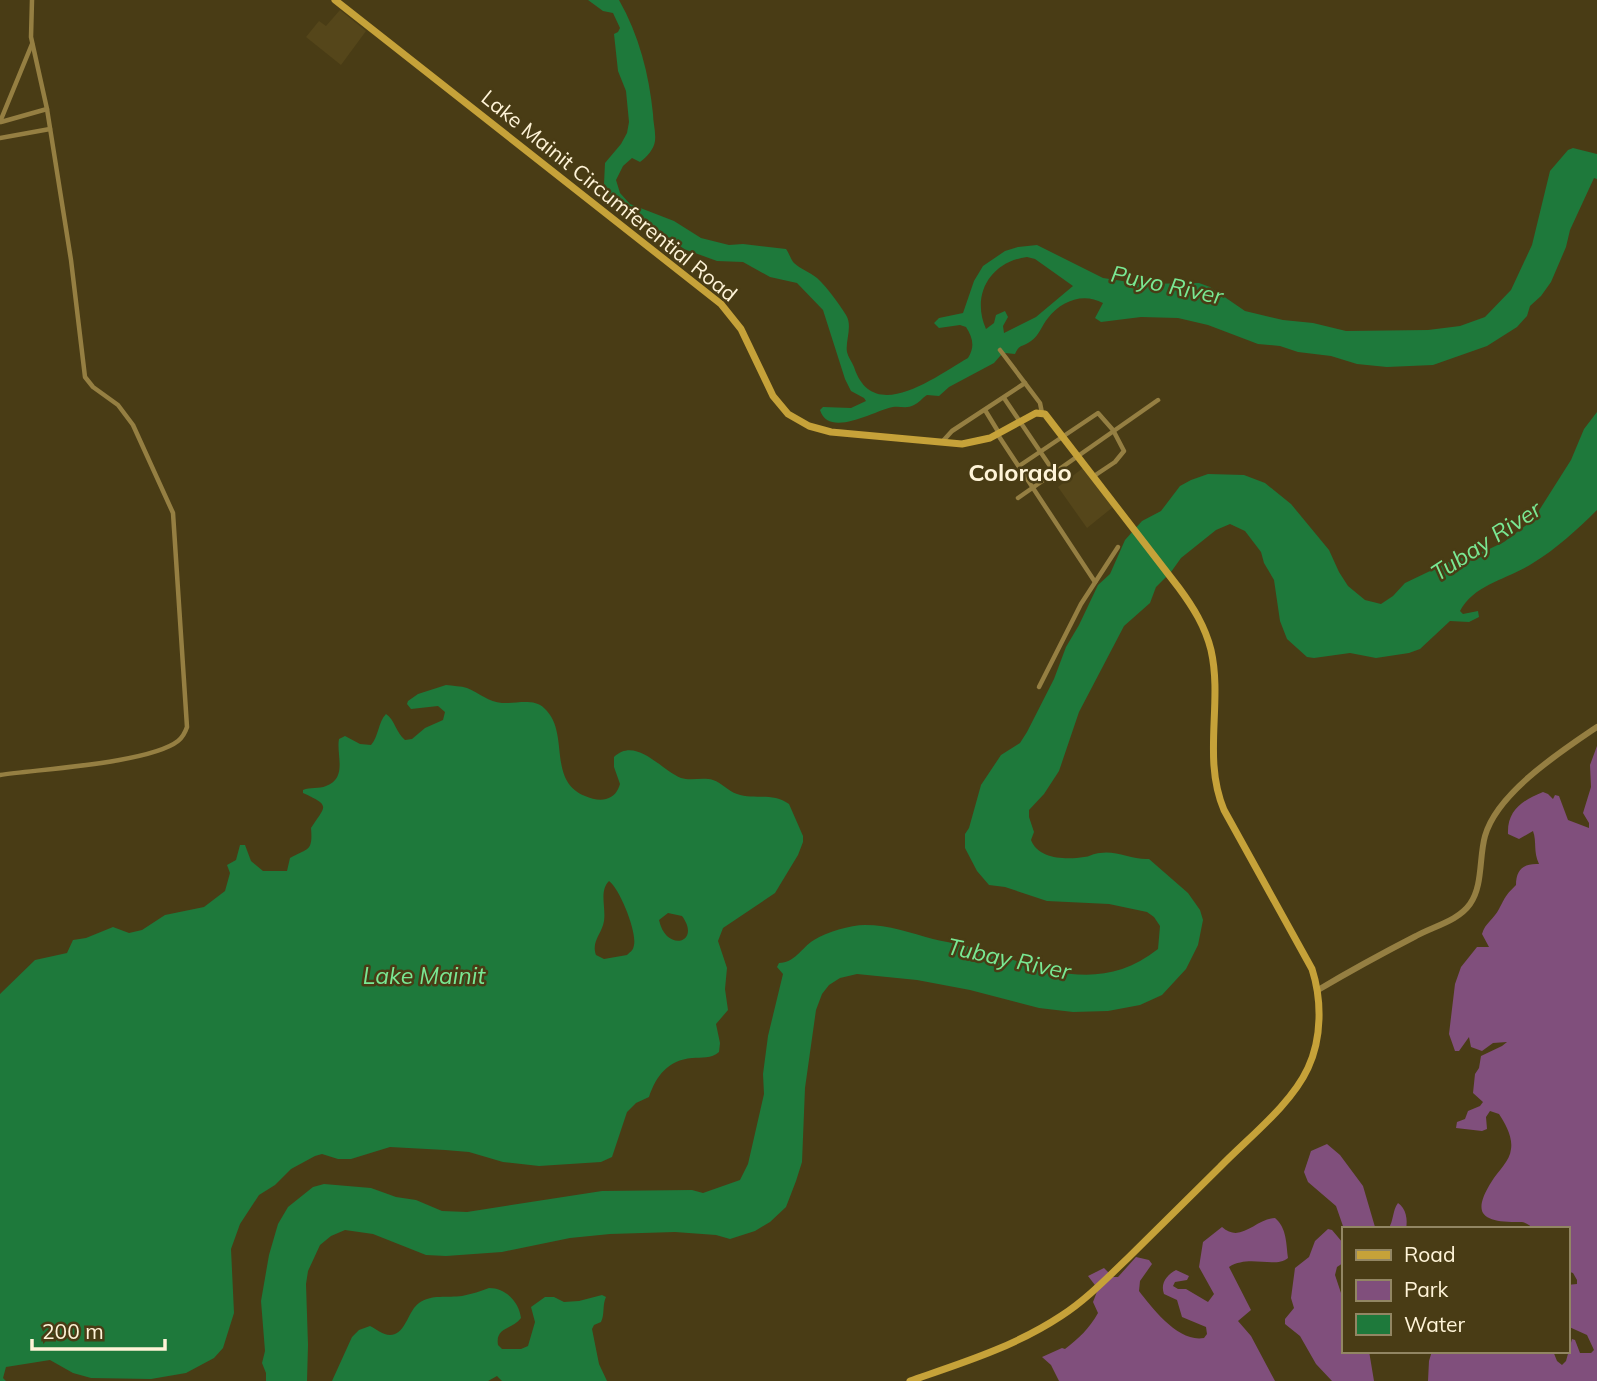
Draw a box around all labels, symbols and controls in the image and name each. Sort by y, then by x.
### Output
street label: Lake Mainit Circumferential Road [477,84,743,306]
water label: Puyo River [1109,259,1227,311]
district label: Colorado [968,457,1072,487]
water label: Tubay River [1425,493,1548,587]
water label: Tubay River [945,931,1075,986]
water label: Lake Mainit [363,961,486,990]
legend [1342,1227,1569,1353]
text: Road [1404,1241,1455,1267]
text: Park [1404,1276,1448,1302]
scale bar [32,1308,164,1352]
text: Water [1404,1311,1465,1337]
text: 200 m [42,1318,104,1344]

